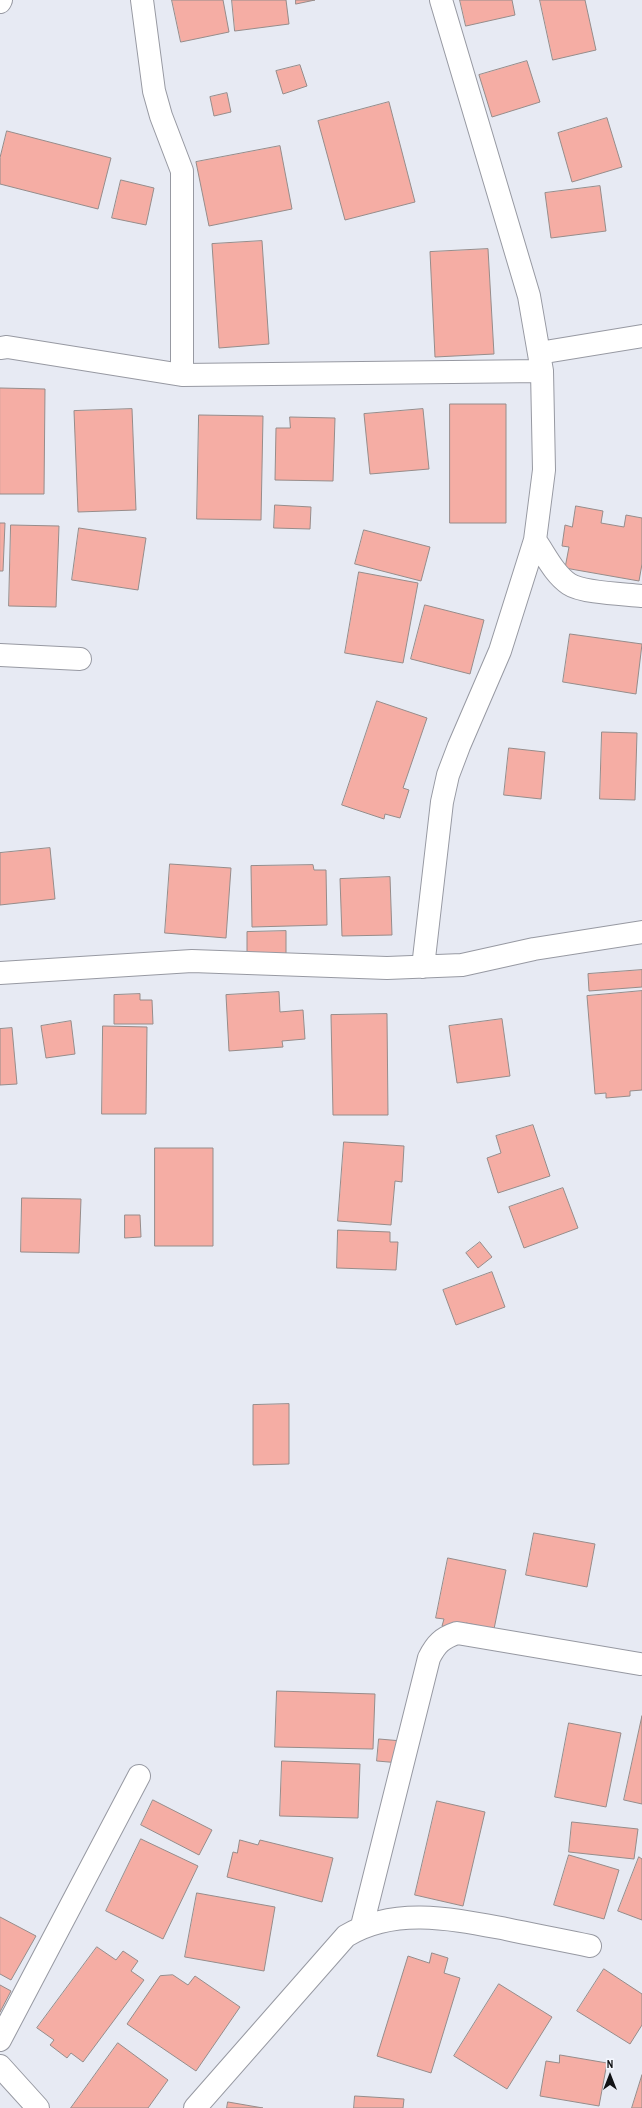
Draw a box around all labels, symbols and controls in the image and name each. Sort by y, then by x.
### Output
north arrow [590,2056,630,2096]
text: N [607,2057,613,2071]

